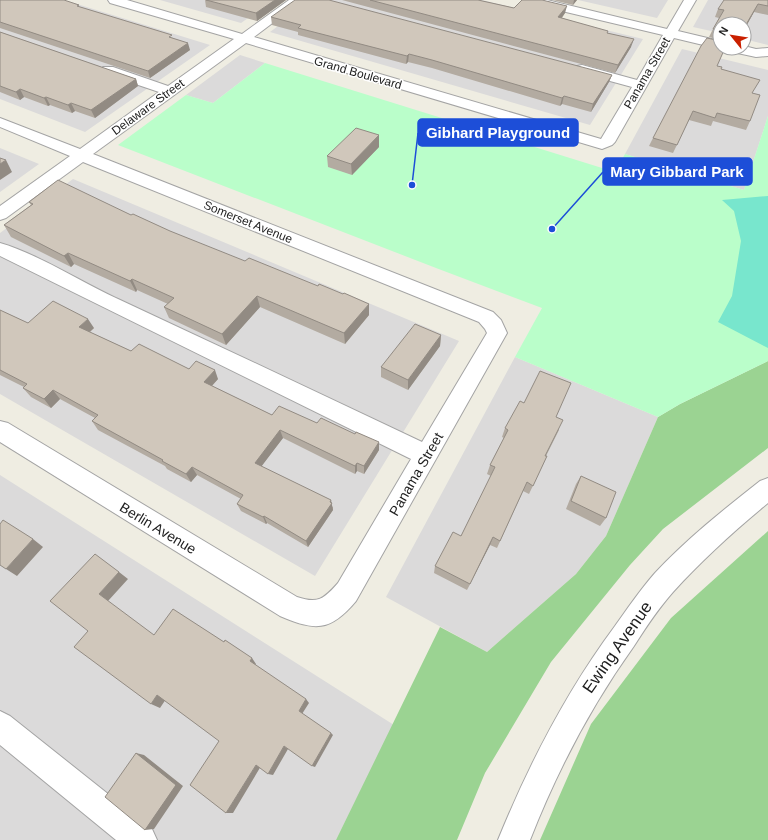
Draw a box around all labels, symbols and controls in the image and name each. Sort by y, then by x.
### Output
north arrow [712,16,752,56]
text: N [716,25,731,37]
street label: Panama Street [621,34,673,111]
street label: Grand Boulevard [312,54,404,92]
street label: Delaware Street [109,76,187,138]
callout: Gibhard Playground [418,119,578,146]
text: Gibhard Playground [426,124,570,141]
callout: Mary Gibbard Park [603,158,752,185]
text: Mary Gibbard Park [610,163,744,180]
street label: Somerset Avenue [202,198,295,246]
street label: Panama Street [386,429,446,518]
street label: Berlin Avenue [117,499,199,557]
street label: Ewing Avenue [579,598,656,697]

